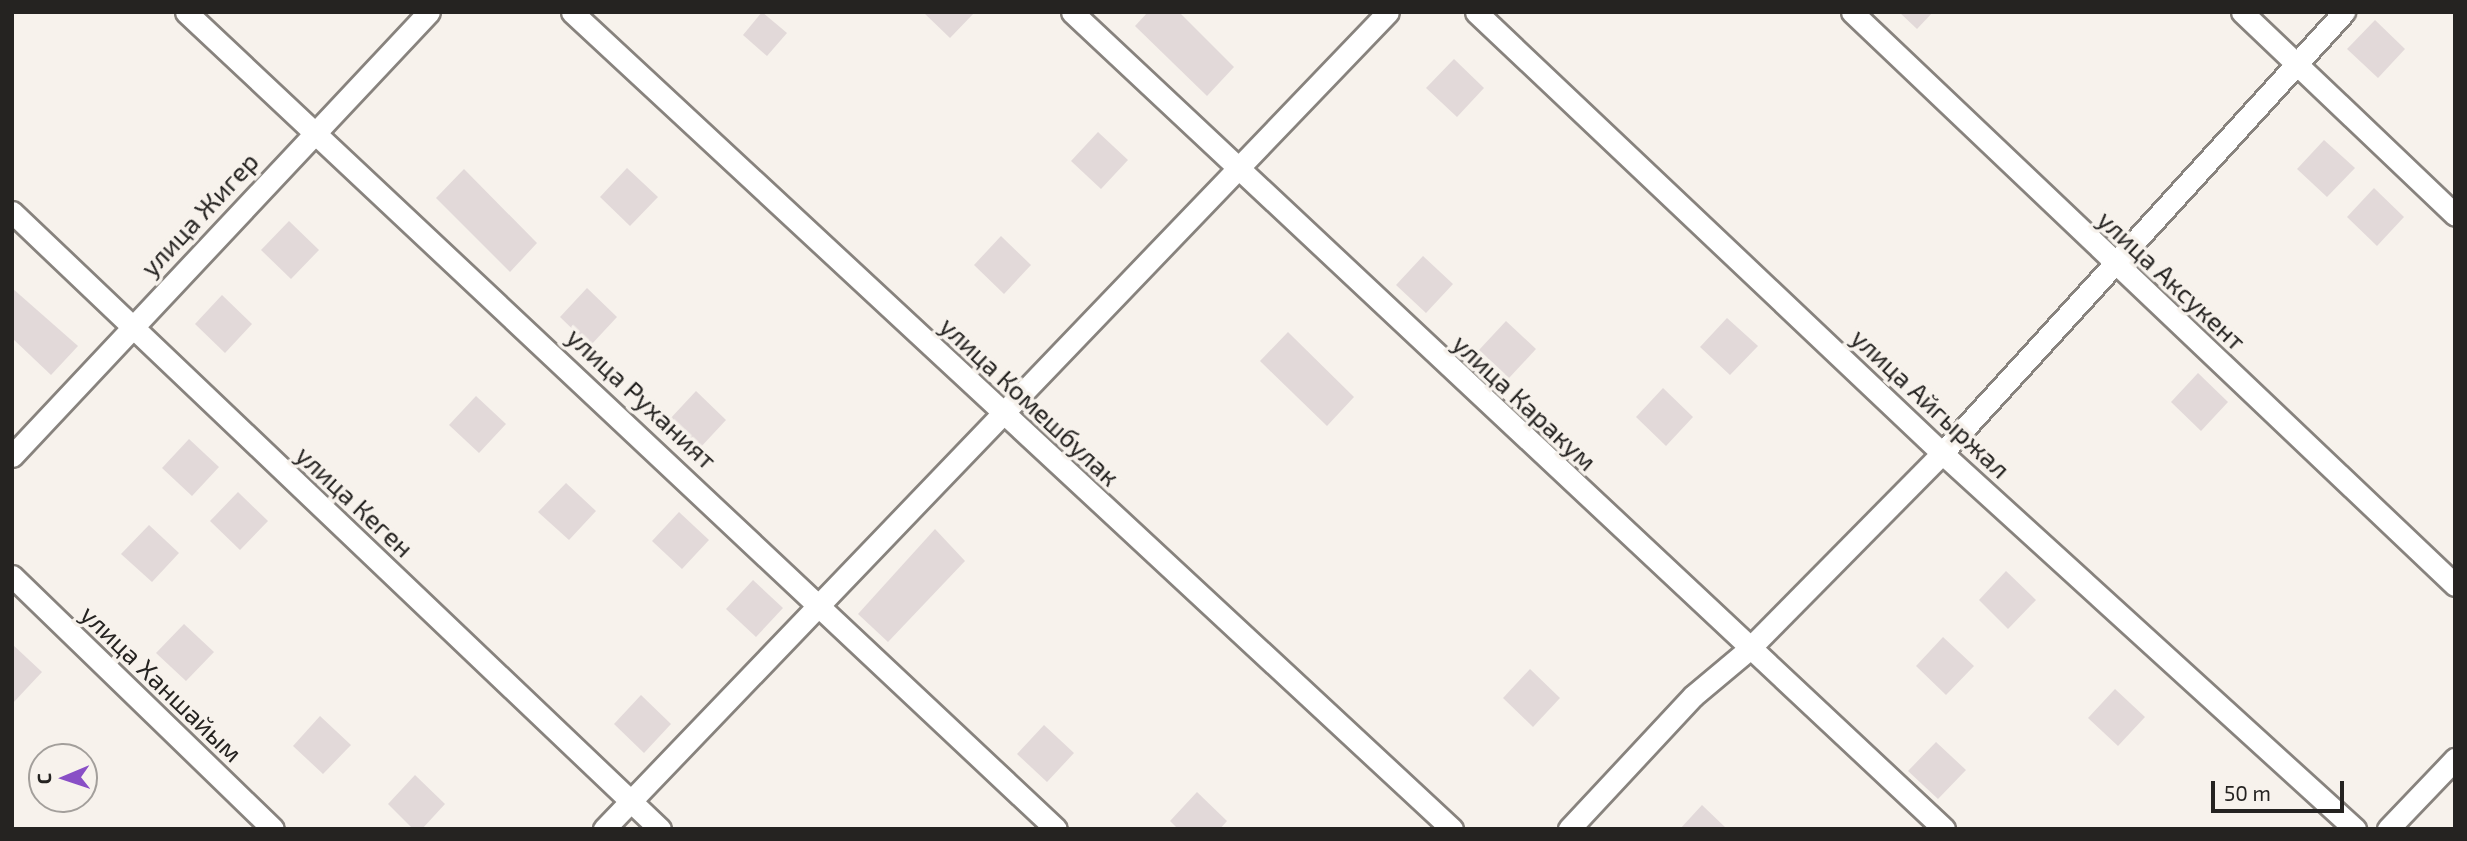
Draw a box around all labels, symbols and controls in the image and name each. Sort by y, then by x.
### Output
street label: улица Жигер [134,145,264,283]
street label: улица Аксукент [2092,204,2252,356]
street label: улица Комешбулак [934,310,1126,492]
street label: улица Руханият [561,321,723,475]
street label: улица Айгыржал [1845,322,2017,484]
street label: улица Каракум [1447,327,1603,477]
street label: улица Кеген [290,439,420,563]
street label: улица Ханшайым [75,598,249,768]
north arrow [28,743,98,813]
scale bar [2215,768,2348,812]
text: С [32,773,55,785]
text: 50 m [2224,780,2271,805]

